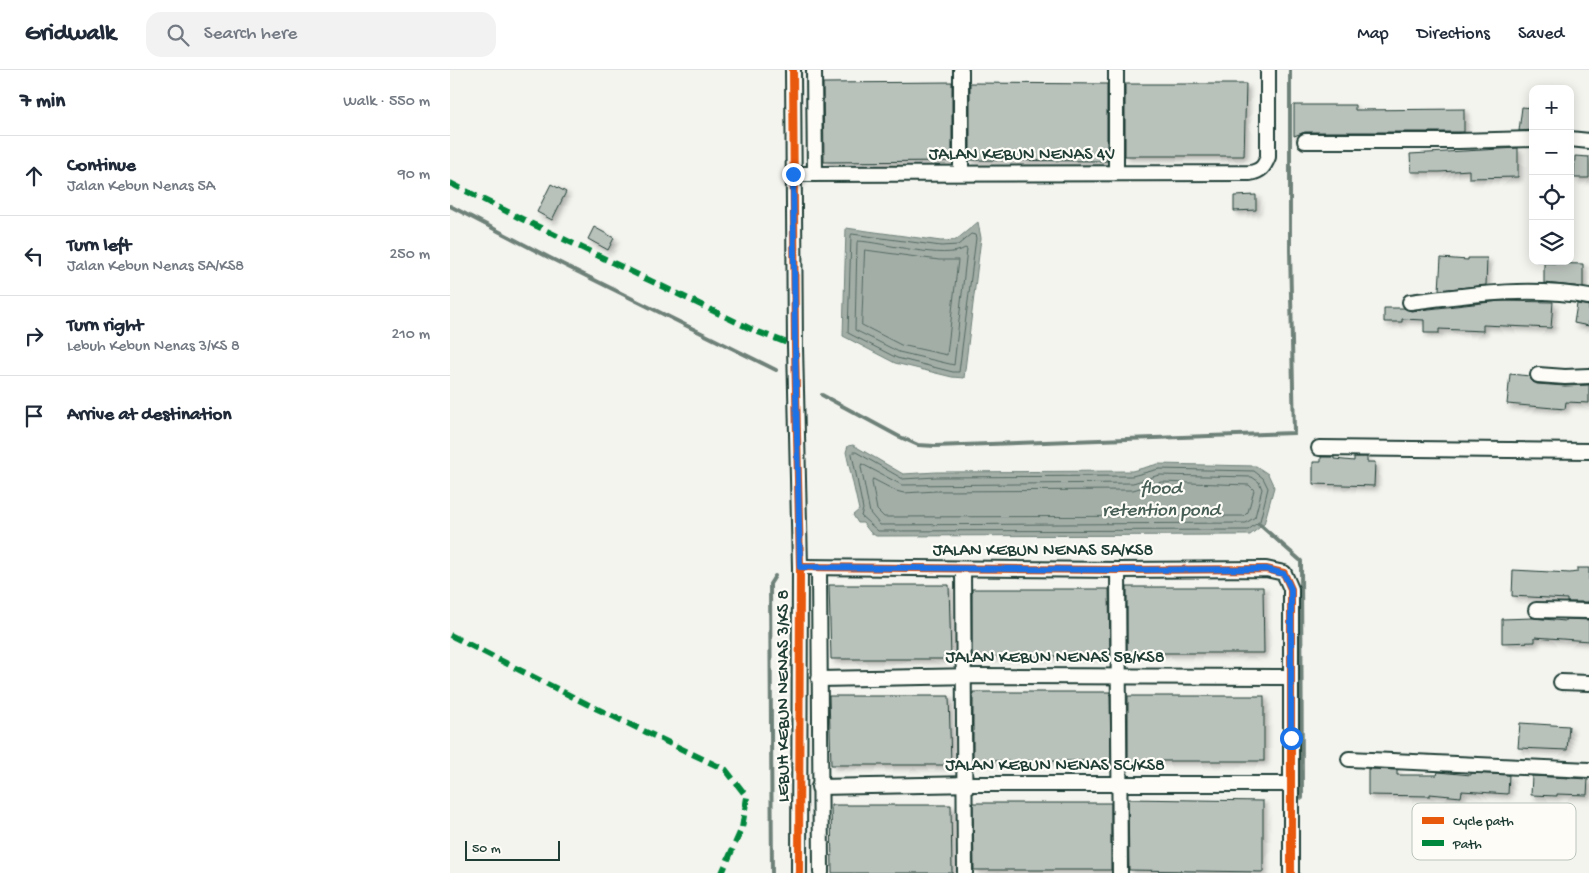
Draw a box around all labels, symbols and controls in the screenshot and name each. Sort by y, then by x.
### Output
search box [146,12,496,57]
text: Gridwalk [25,20,116,49]
icon: search [164,21,192,49]
text: Search here [204,23,297,46]
text: Map [1357,24,1389,45]
text: Directions [1417,24,1490,45]
text: Saved [1518,24,1564,45]
map controls [1529,85,1574,265]
button: + [1529,85,1574,130]
text: 7 min [20,90,65,115]
text: Walk · 550 m [343,93,430,112]
button: − [1529,130,1574,175]
street label: JALAN KEBUN NENAS 4V [929,145,1115,166]
text: Continue [67,155,136,178]
icon: ahead [20,162,48,190]
route end [782,163,805,186]
text: 90 m [398,166,430,185]
button: locate [1529,175,1574,220]
text: Jalan Kebun Nenas 5A [67,178,215,197]
button: layers [1529,220,1574,265]
text: Turn left [67,235,131,258]
icon: left [20,242,48,270]
text: 250 m [390,246,430,265]
text: Jalan Kebun Nenas 5A/KS8 [67,258,244,277]
text: Turn right [67,315,143,338]
icon: right [20,322,48,350]
text: 210 m [391,326,430,345]
text: Lebuh Kebun Nenas 3/KS 8 [67,338,240,357]
icon: arrive [20,402,48,430]
text: Arrive at destination [67,404,231,427]
water label: flood retention pond [1102,478,1222,523]
street label: JALAN KEBUN NENAS 5A/KS8 [933,541,1153,562]
street label: LEBUH KEBUN NENAS 3/KS 8 [774,590,795,802]
street label: JALAN KEBUN NENAS 5B/KS8 [945,648,1165,669]
route start [1280,727,1303,750]
street label: JALAN KEBUN NENAS 5C/KS8 [945,756,1165,777]
legend [1412,803,1576,860]
text: Cycle path [1453,814,1514,831]
text: Path [1452,837,1482,854]
scale bar [465,838,560,861]
text: 50 m [472,841,501,858]

